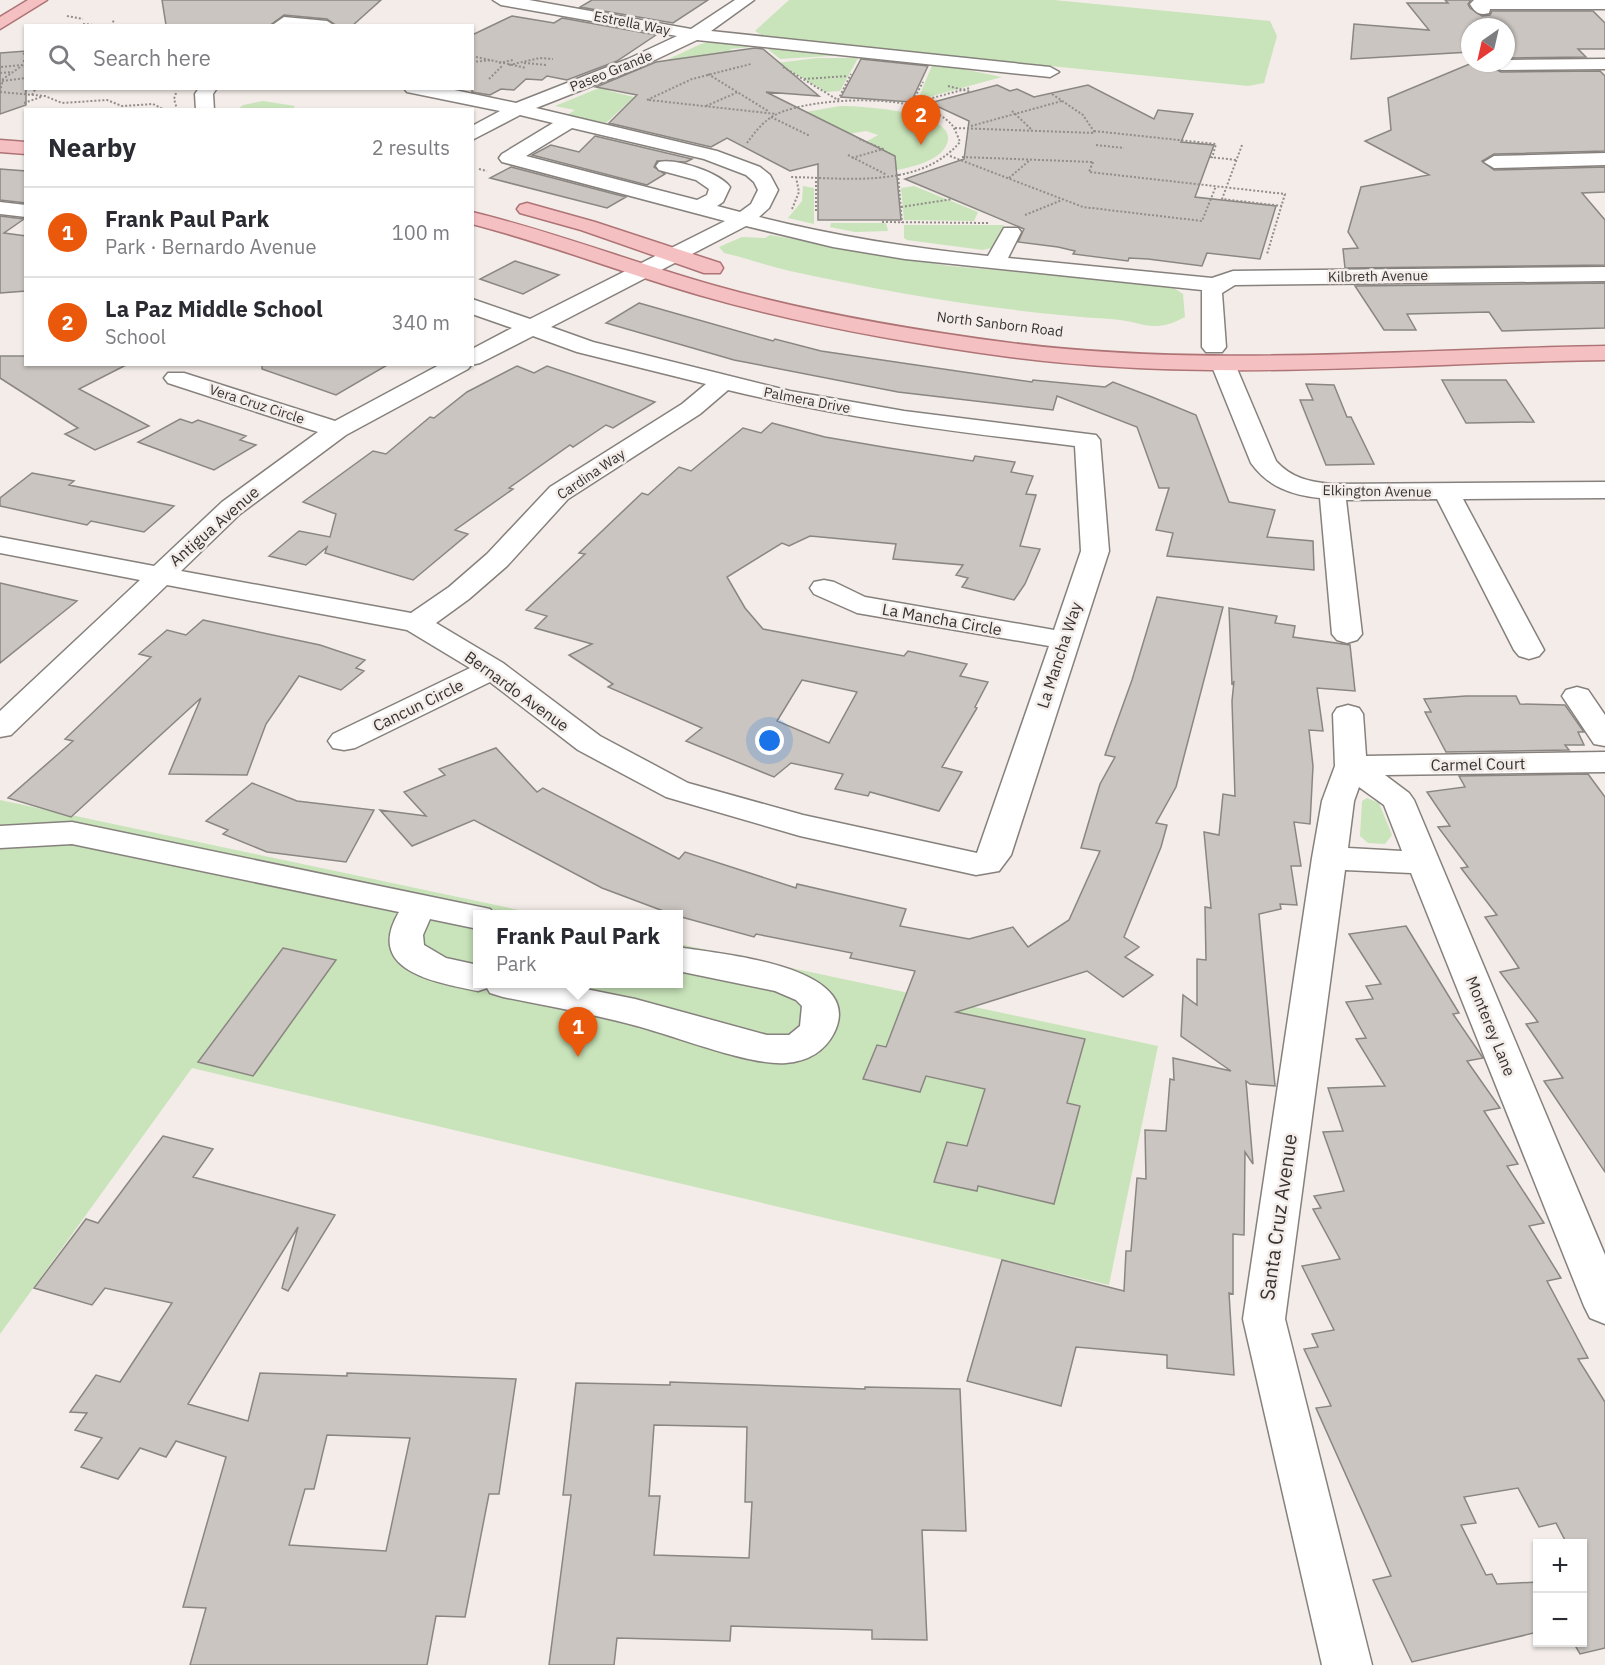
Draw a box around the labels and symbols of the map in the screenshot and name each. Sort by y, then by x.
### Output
street label: Estrella Way [592,7,672,39]
north arrow [1461,18,1515,72]
street label: Paseo Grande [567,46,655,96]
pin: 2 [902,96,940,145]
street label: Kilbreth Avenue [1328,266,1428,286]
street label: North Sanborn Road [936,307,1064,341]
street label: Vera Cruz Circle [207,380,307,428]
street label: Palmera Drive [762,383,852,417]
street label: Cardina Way [554,445,628,503]
street label: Elkington Avenue [1322,481,1432,501]
street label: Antigua Avenue [165,482,263,570]
street label: La Mancha Circle [881,599,1004,639]
street label: La Mancha Way [1032,599,1086,711]
street label: Bernardo Avenue [461,646,573,736]
street label: Cancun Circle [369,674,467,736]
your location [755,726,784,755]
street label: Carmel Court [1430,753,1526,775]
street label: Monterey Lane [1462,973,1520,1079]
pin: 1 [558,1008,598,1057]
street label: Santa Cruz Avenue [1253,1132,1303,1302]

